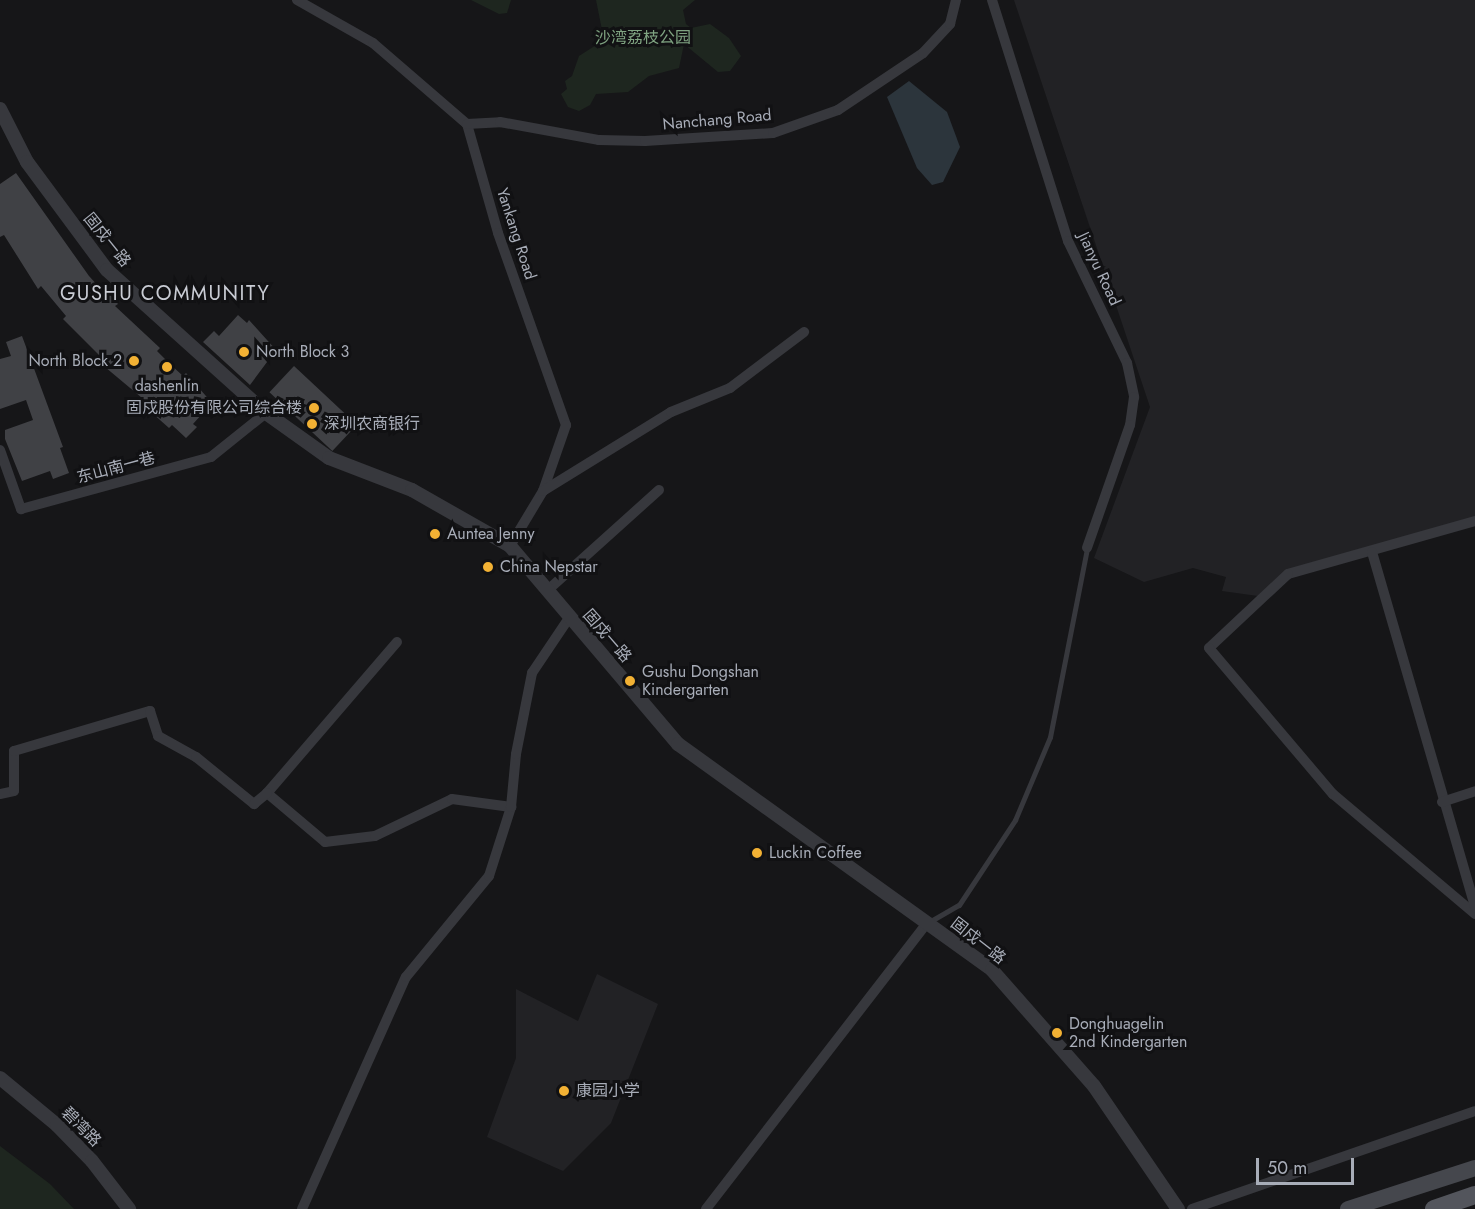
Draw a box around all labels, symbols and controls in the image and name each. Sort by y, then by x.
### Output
park label: 沙湾荔枝公园 [595,28,691,48]
street label: Nanchang Road [662,106,772,134]
street label: Yankang Road [492,186,540,282]
street label: 固戍一路 [79,209,135,271]
street label: Jianyu Road [1074,229,1124,309]
district label: GUSHU COMMUNITY [60,281,270,305]
place label: North Block 3 [256,342,349,362]
marker: North Block 3 [237,345,251,359]
place label: North Block 2 [28,351,122,371]
marker: North Block 2 [127,354,141,368]
marker: dashenlin [160,360,174,374]
place label: dashenlin [135,376,199,396]
place label: 固戍股份有限公司综合楼 [126,398,302,418]
marker: 固戍股份有限公司综合楼 [307,401,321,415]
place label: 深圳农商银行 [324,414,420,434]
marker: 深圳农商银行 [305,417,319,431]
street label: 东山南一巷 [75,448,157,488]
place label: Auntea Jenny [447,524,534,544]
marker: Auntea Jenny [428,527,442,541]
place label: China Nepstar [500,557,598,577]
marker: China Nepstar [481,560,495,574]
street label: 固戍一路 [579,606,635,666]
place label: Gushu Dongshan Kindergarten [642,662,759,700]
marker: Gushu Dongshan Kindergarten [623,674,637,688]
place label: Luckin Coffee [769,843,862,863]
marker: Luckin Coffee [750,846,764,860]
street label: 固戍一路 [947,914,1009,968]
place label: Donghuagelin 2nd Kindergarten [1069,1014,1187,1052]
marker: Donghuagelin 2nd Kindergarten [1050,1026,1064,1040]
place label: 康园小学 [576,1081,640,1101]
marker: 康园小学 [557,1084,571,1098]
street label: 碧湾路 [57,1103,105,1151]
scale bar [1259,1146,1356,1184]
text: 50 m [1267,1155,1307,1181]

